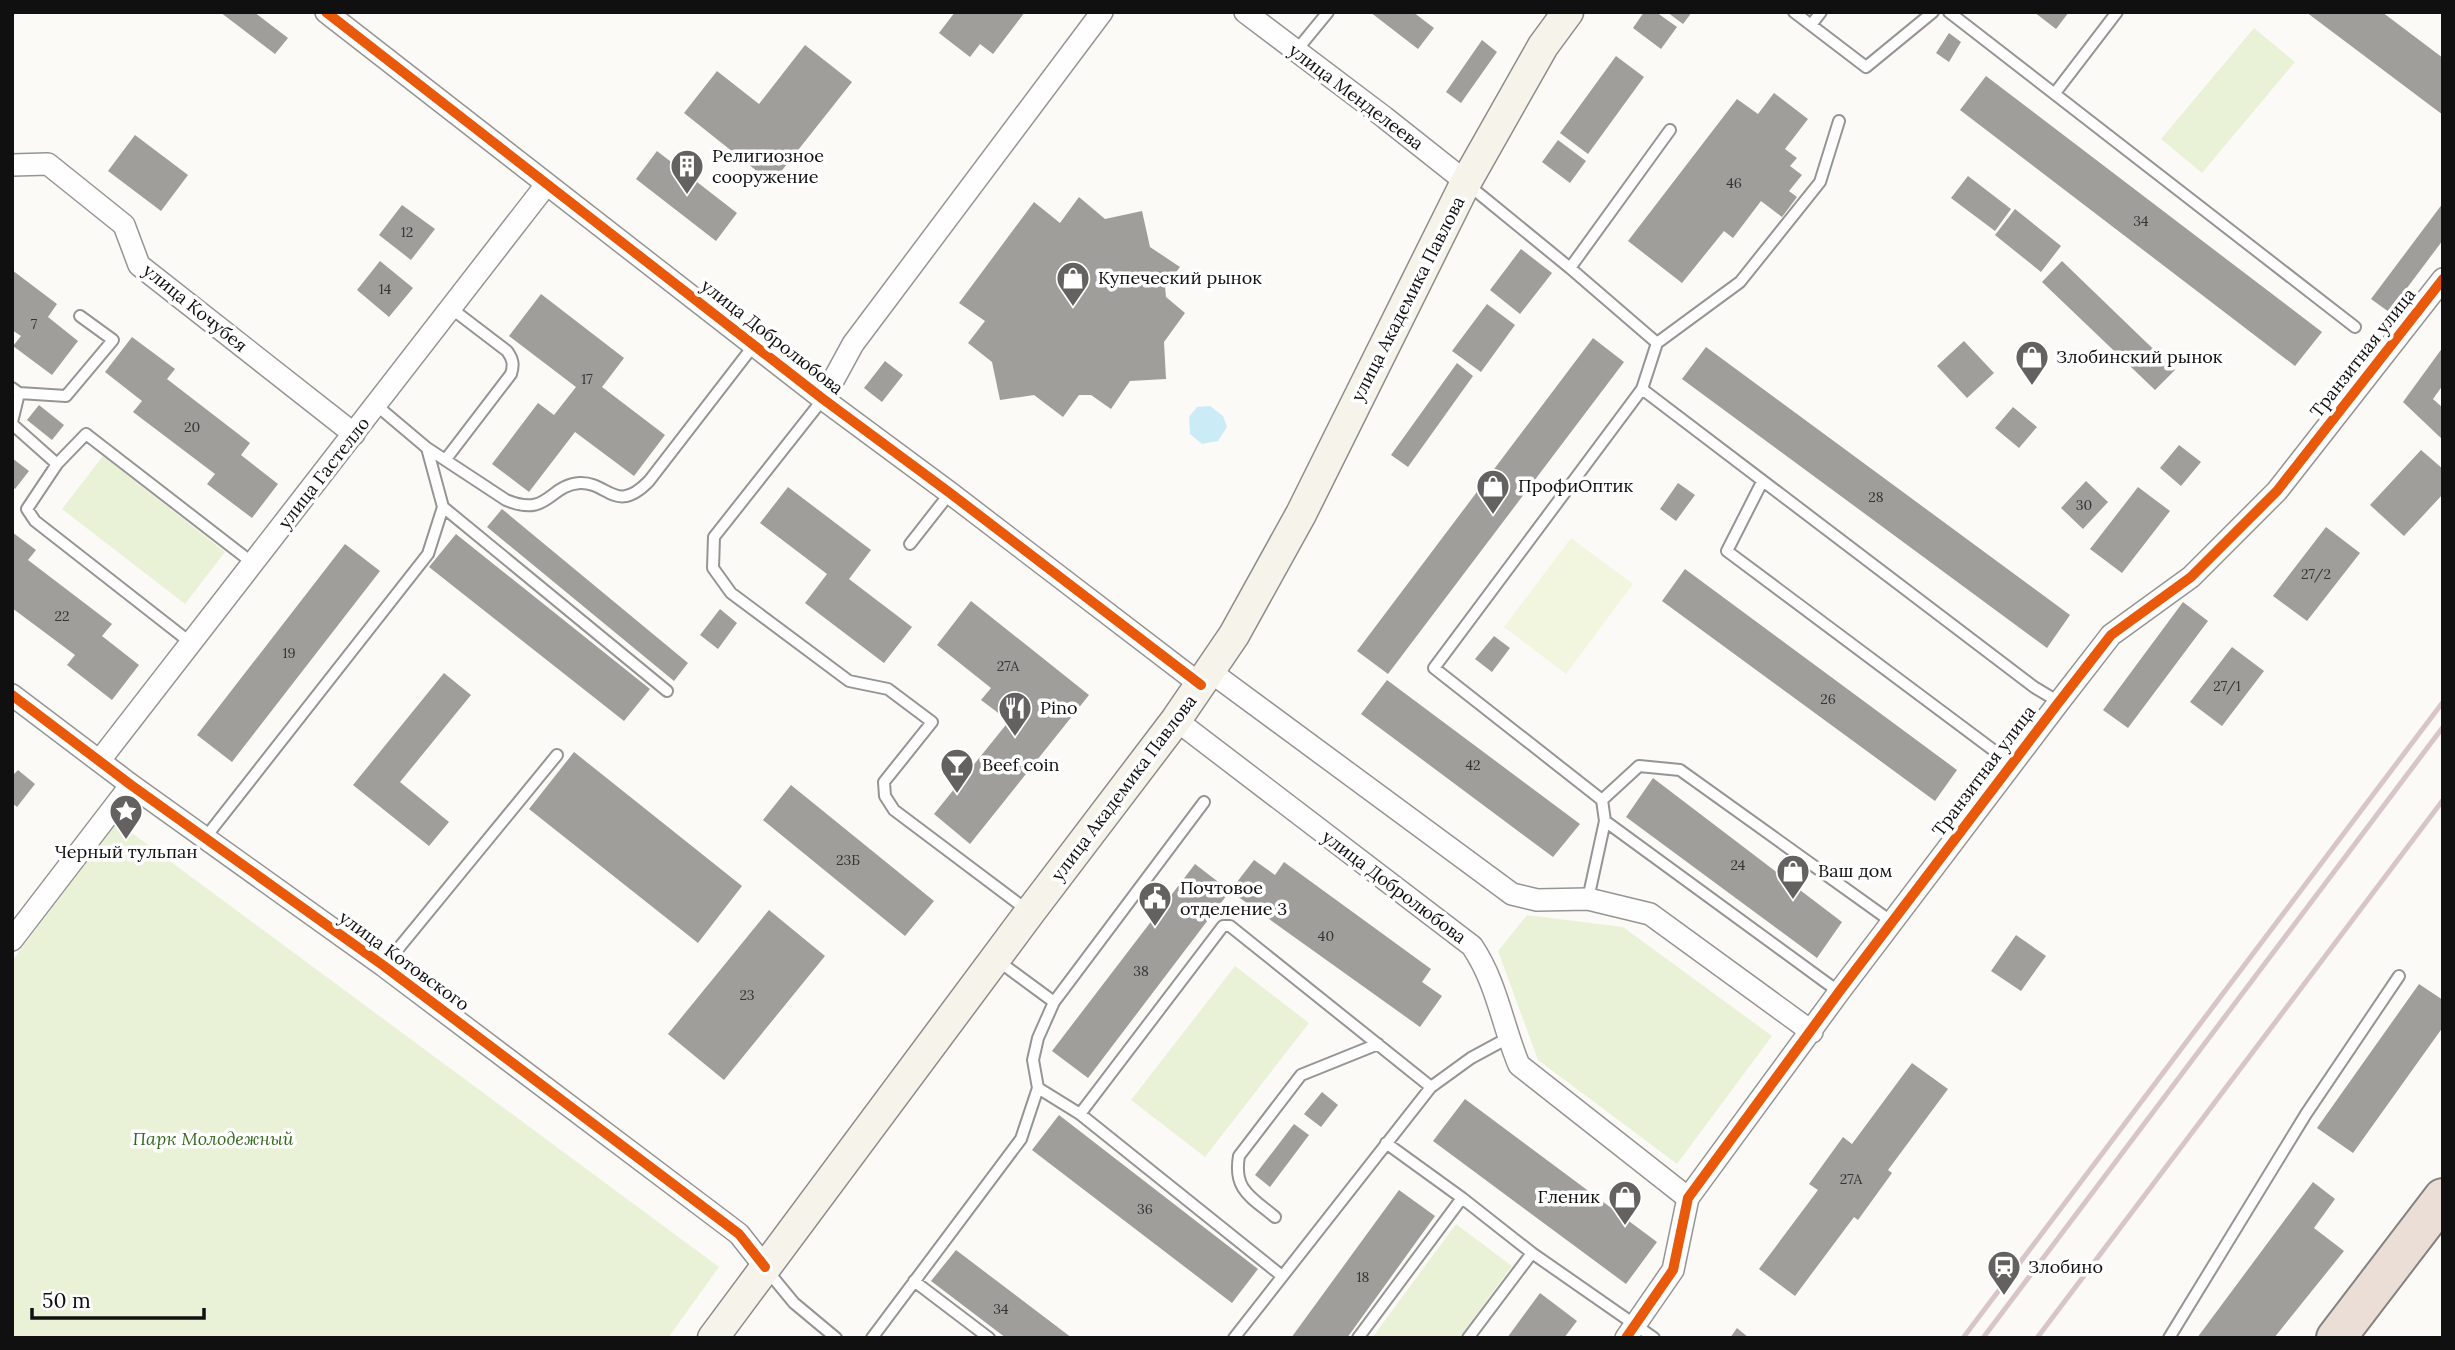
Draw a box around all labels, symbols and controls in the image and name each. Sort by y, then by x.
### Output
street label: улица Менделеева [1284,38,1428,155]
place label: Религиозное сооружение [712,144,824,188]
building icon: Религиозное сооружение [668,147,706,196]
house number: 46 [1726,174,1742,192]
street label: улица Академика Павлова [1346,192,1469,405]
house number: 34 [2133,212,2149,230]
house number: 12 [401,223,413,241]
street label: улица Кочубея [138,258,252,357]
shop icon: Купеческий рынок [1054,259,1092,308]
place label: Купеческий рынок [1098,266,1262,289]
street label: улица Добролюбова [696,274,848,399]
house number: 14 [379,280,392,298]
street label: Транзитная улица [2305,283,2420,422]
house number: 7 [31,315,38,333]
shop icon: Злобинский рынок [2013,338,2051,387]
place label: Злобинский рынок [2056,345,2223,368]
house number: 17 [581,370,593,388]
street label: улица Гастелло [273,412,374,533]
house number: 20 [184,418,200,436]
shop icon: ПрофиОптик [1474,467,1512,516]
place label: ПрофиОптик [1518,474,1634,497]
house number: 28 [1868,488,1884,506]
house number: 30 [2076,496,2092,514]
house number: 27/2 [2301,565,2331,583]
house number: 22 [54,607,70,625]
house number: 19 [282,644,296,662]
house number: 27А [997,657,1019,675]
house number: 27/1 [2213,677,2241,695]
restaurant icon: Pino [996,689,1034,738]
street label: улица Академика Павлова [1046,690,1201,885]
house number: 26 [1820,690,1836,708]
place label: Pino [1040,696,1077,719]
street label: Транзитная улица [1927,701,2040,841]
bar icon: Beef coin [938,746,976,795]
place label: Beef coin [982,753,1060,776]
house number: 42 [1465,756,1481,774]
place icon: Черный тульпан [107,792,145,841]
street label: улица Добролюбова [1318,825,1471,948]
place label: Черный тульпан [54,840,198,863]
house number: 23Б [836,851,860,869]
shop icon: Ваш дом [1774,852,1812,901]
house number: 24 [1731,856,1746,874]
place label: Ваш дом [1818,859,1893,882]
place label: Почтовое отделение 3 [1180,876,1287,920]
public building icon: Почтовое отделение 3 [1136,879,1174,928]
street label: улица Котовского [334,905,474,1016]
house number: 40 [1318,927,1334,945]
house number: 38 [1133,962,1149,980]
house number: 23 [739,986,755,1004]
park label: Парк Молодежный [132,1127,294,1150]
house number: 27А [1840,1170,1862,1188]
shop icon: Гленик [1606,1178,1644,1227]
place label: Гленик [1538,1185,1600,1208]
house number: 36 [1137,1200,1153,1218]
station icon: Злобино [1985,1248,2023,1297]
place label: Злобино [2028,1255,2103,1278]
house number: 18 [1357,1268,1370,1286]
scale bar [32,1276,203,1320]
text: 50 m [42,1287,91,1314]
house number: 34 [993,1300,1009,1318]

